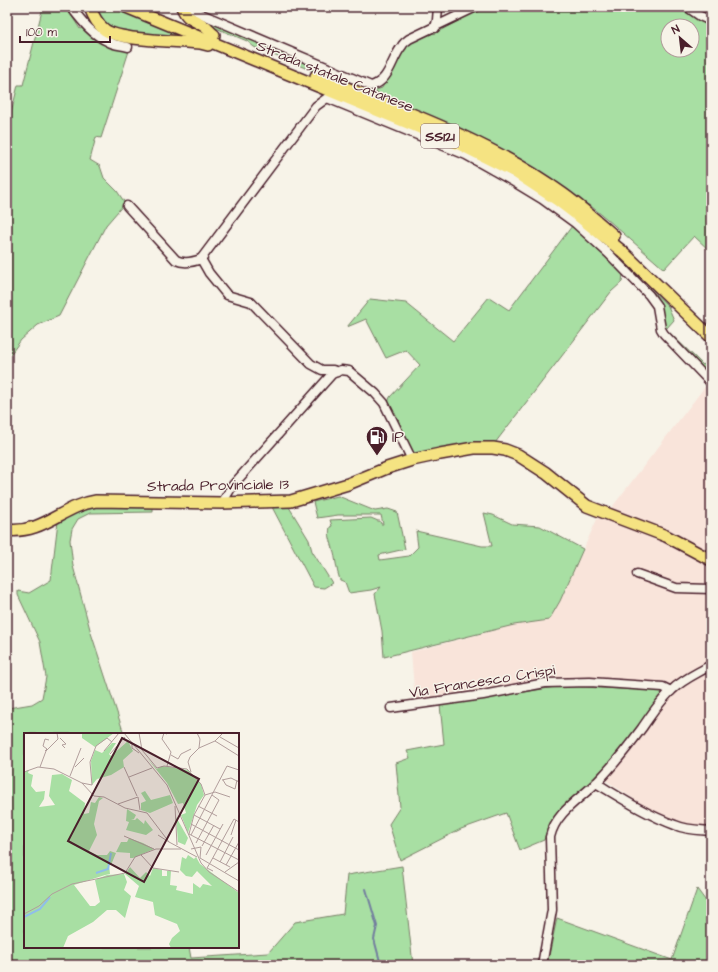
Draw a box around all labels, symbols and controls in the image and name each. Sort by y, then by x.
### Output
scale bar [20,18,110,44]
north arrow [660,18,700,58]
text: N [669,21,682,38]
text: 100 m [26,24,57,41]
street label: Strada statale Catanese [253,35,416,118]
road number: SS121 [421,124,459,148]
fuel station icon: IP [364,424,390,457]
place label: IP [392,427,404,448]
street label: Strada Provinciale 13 [147,474,290,497]
street label: Via Francesco Crispi [408,659,557,703]
inset map [24,733,239,948]

